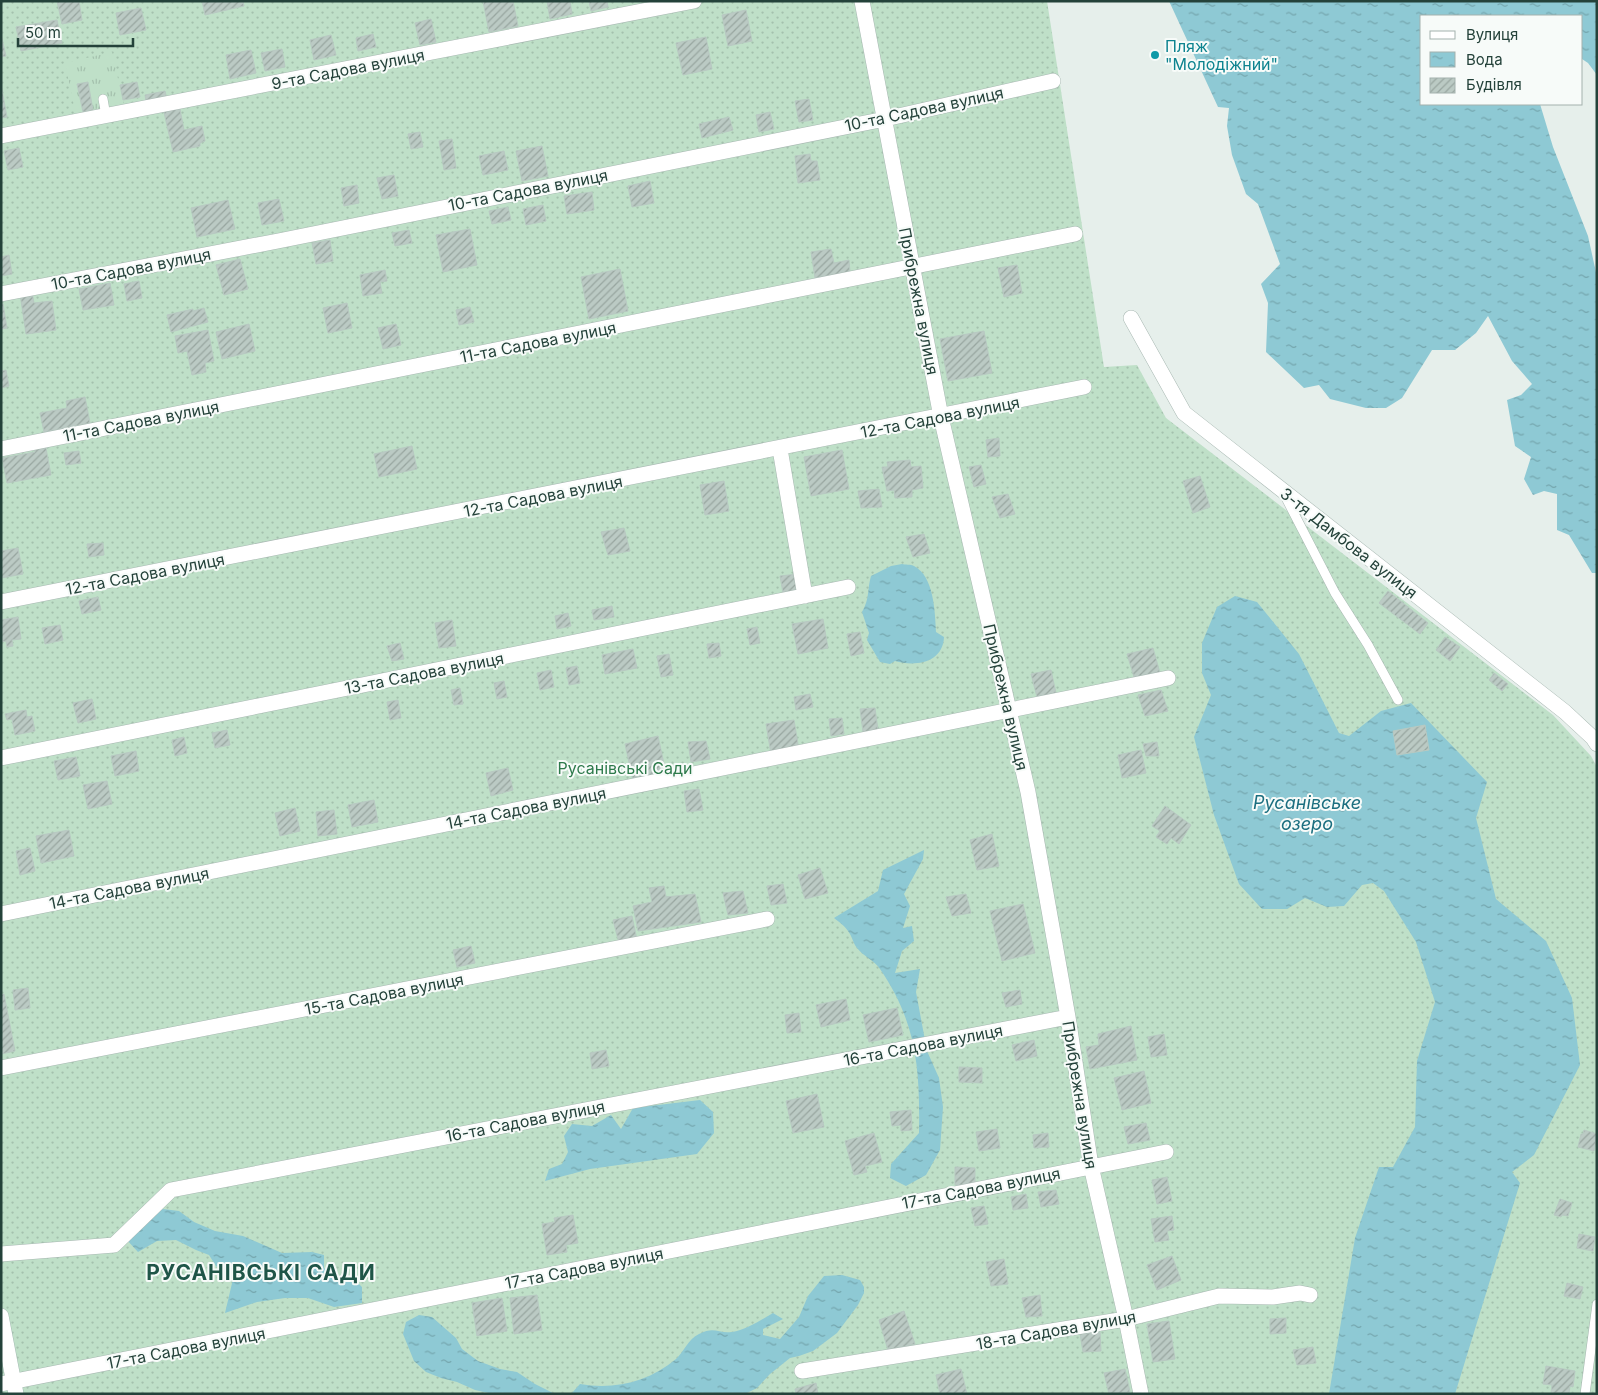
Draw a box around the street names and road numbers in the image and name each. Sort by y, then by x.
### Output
street label: 9-та Садова вулиця [270,44,426,94]
street label: 10-та Садова вулиця [843,82,1005,136]
street label: 10-та Садова вулиця [447,165,609,215]
street label: Прибрежна вулиця [895,226,943,376]
street label: 10-та Садова вулиця [50,244,212,294]
street label: 11-та Садова вулиця [458,317,618,367]
street label: 12-та Садова вулиця [859,392,1021,442]
street label: 11-та Садова вулиця [61,396,221,446]
street label: 12-та Садова вулиця [462,471,624,521]
street label: 3-тя Дамбова вулиця [1276,483,1422,603]
street label: 12-та Садова вулиця [64,549,226,599]
street label: Прибрежна вулиця [979,622,1033,772]
street label: 13-та Садова вулиця [343,648,505,698]
street label: 14-та Садова вулиця [444,783,608,833]
street label: 14-та Садова вулиця [47,863,211,913]
street label: 15-та Садова вулиця [303,969,465,1019]
street label: 16-та Садова вулиця [842,1020,1004,1070]
street label: Прибрежна вулиця [1058,1020,1102,1170]
street label: 16-та Садова вулиця [444,1096,606,1146]
street label: 17-та Садова вулиця [900,1163,1062,1213]
street label: 17-та Садова вулиця [503,1243,665,1293]
street label: 18-та Садова вулиця [975,1306,1137,1354]
street label: 17-та Садова вулиця [105,1323,267,1373]

